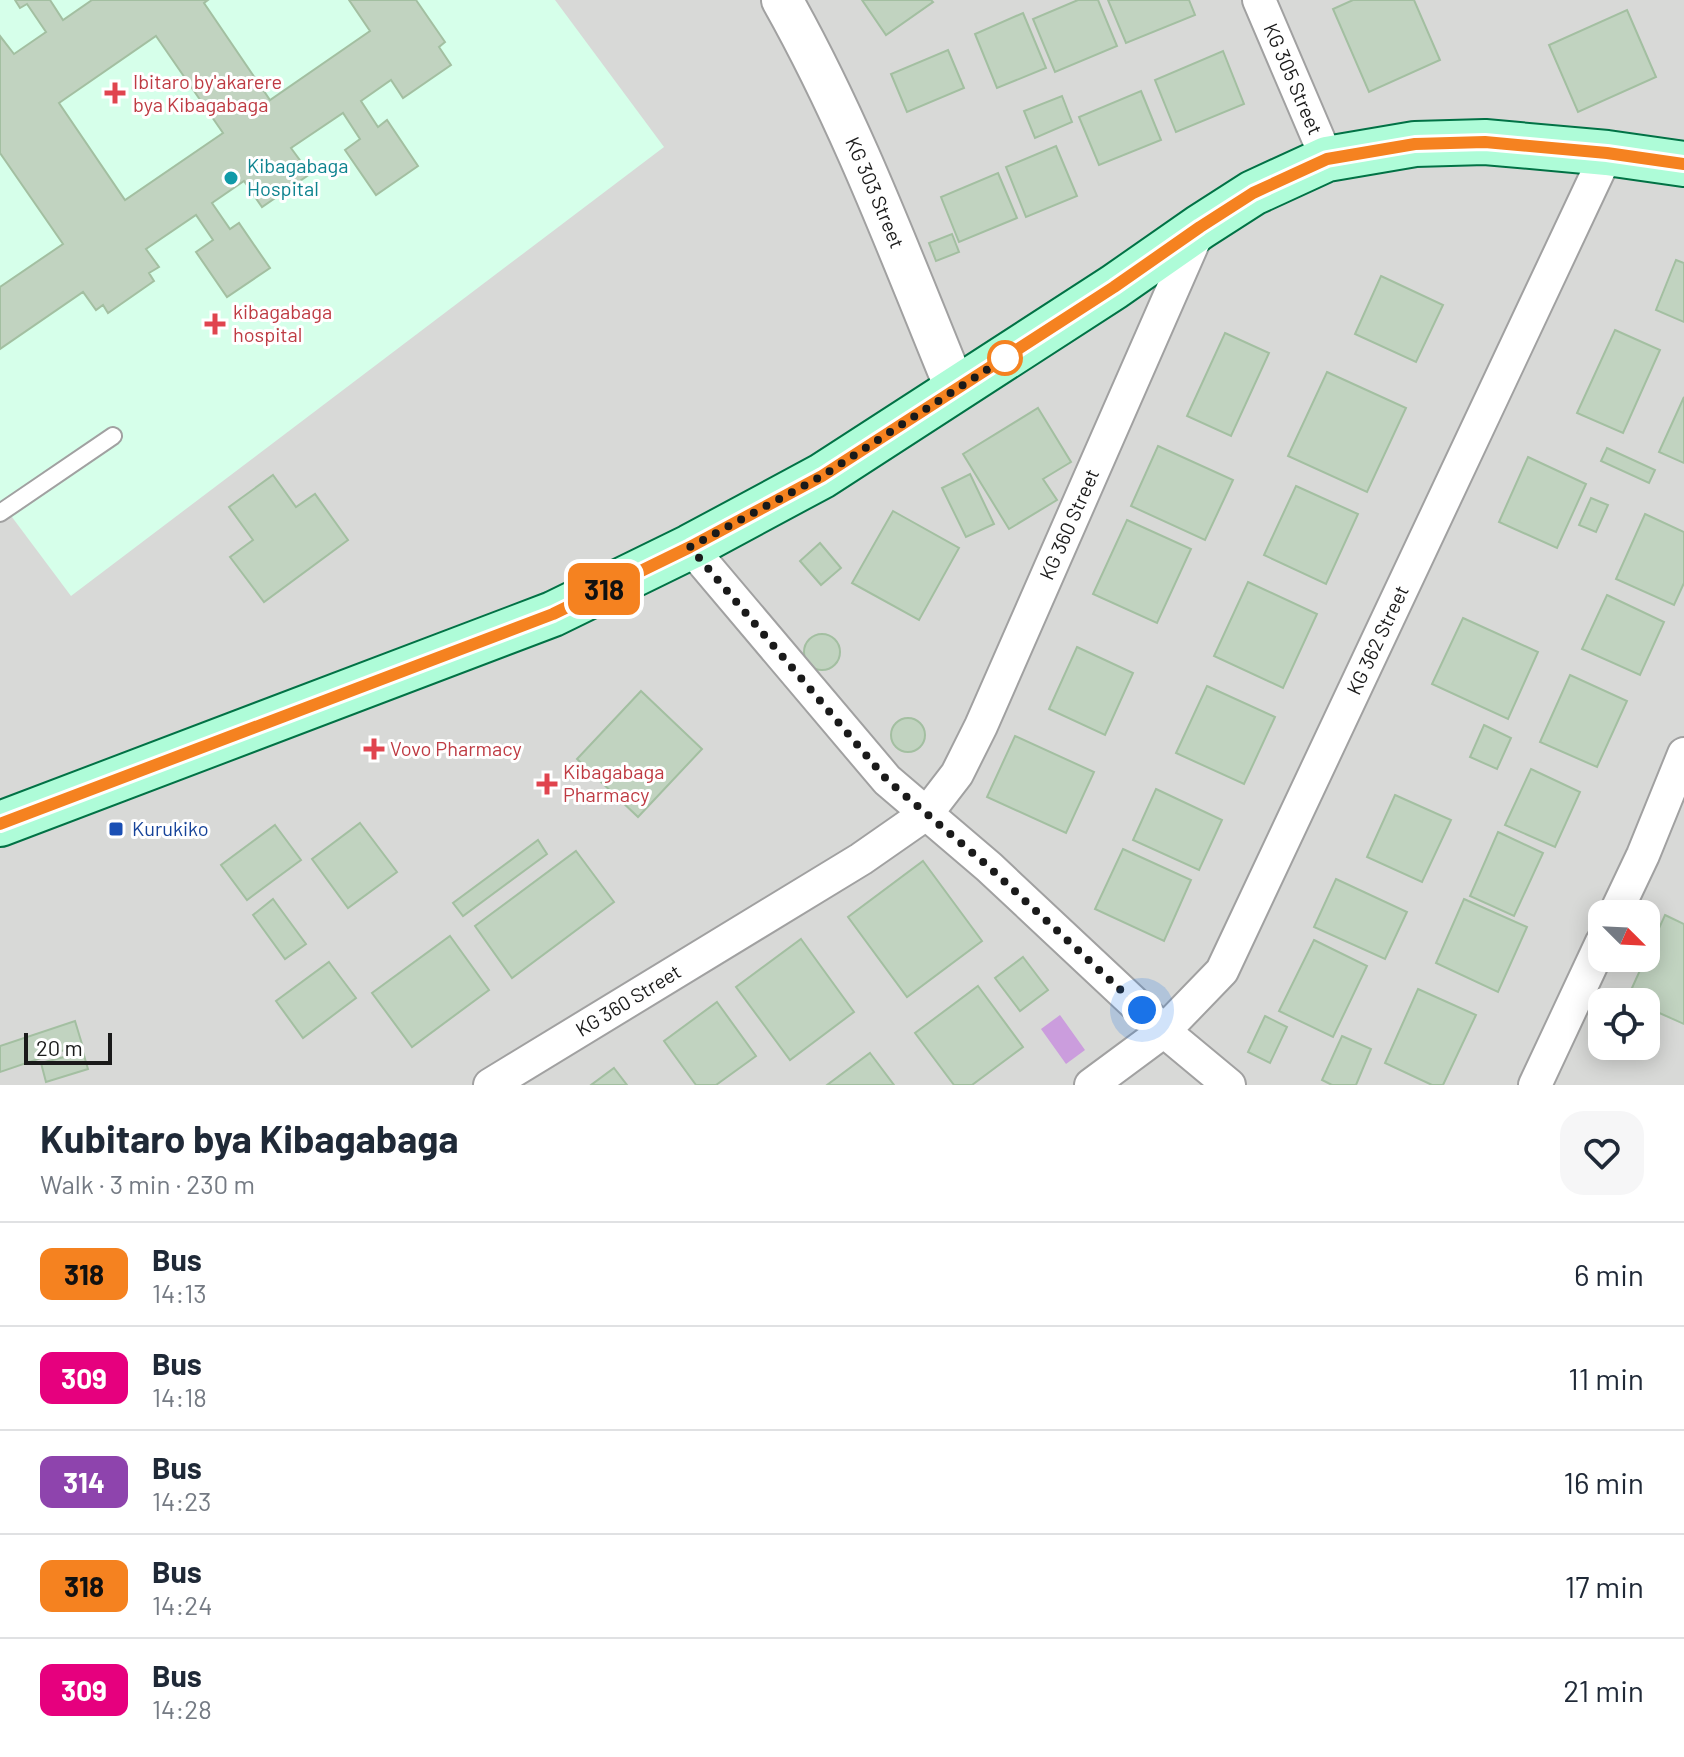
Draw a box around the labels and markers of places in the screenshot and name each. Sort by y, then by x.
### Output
place label: Ibitaro by'akarere bya Kibagabaga [133,69,282,116]
marker: Ibitaro by'akarere bya Kibagabaga [104,82,126,104]
place label: Kibagabaga Hospital [247,153,348,200]
marker: Kibagabaga Hospital [222,169,240,187]
place label: kibagabaga hospital [233,299,332,346]
marker: kibagabaga hospital [204,313,226,335]
unlabelled marker [988,341,1022,375]
place label: Vovo Pharmacy [390,736,522,760]
marker: Vovo Pharmacy [365,740,383,758]
place label: Kibagabaga Pharmacy [563,759,664,806]
marker: Kibagabaga Pharmacy [538,775,556,793]
place label: Kurukiko [132,816,209,840]
marker: Kurukiko [107,820,125,838]

